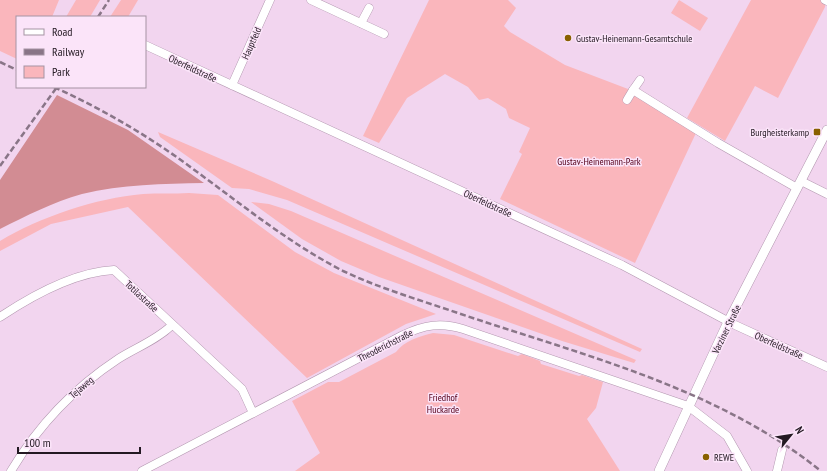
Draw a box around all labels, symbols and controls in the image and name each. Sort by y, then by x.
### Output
legend [16,16,146,88]
text: Road [52,24,72,39]
street label: Hauptfeld [239,25,264,61]
place label: Gustav-Heinemann-Gesamtschule [576,32,692,45]
marker: Gustav-Heinemann-Gesamtschule [563,33,573,43]
text: Railway [52,44,85,59]
street label: Oberfeldstraße [167,52,219,85]
text: Park [52,64,70,79]
place label: Burgheisterkamp [751,126,809,139]
marker: Burgheisterkamp [812,127,822,137]
park label: Gustav-Heinemann-Park [557,155,641,168]
street label: Oberfeldstraße [462,187,514,220]
street label: Totilastraße [122,278,161,315]
street label: Varziner Straße [709,303,744,357]
street label: Theoderichstraße [355,326,415,365]
street label: Oberfeldstraße [752,329,805,362]
street label: Tejaweg [67,373,96,401]
park label: Friedhof Huckarde [427,391,459,416]
north arrow [771,415,811,455]
text: N [792,424,807,436]
scale bar [18,429,140,455]
text: 100 m [24,435,51,450]
place label: REWE [714,451,734,464]
marker: REWE [701,452,711,462]

